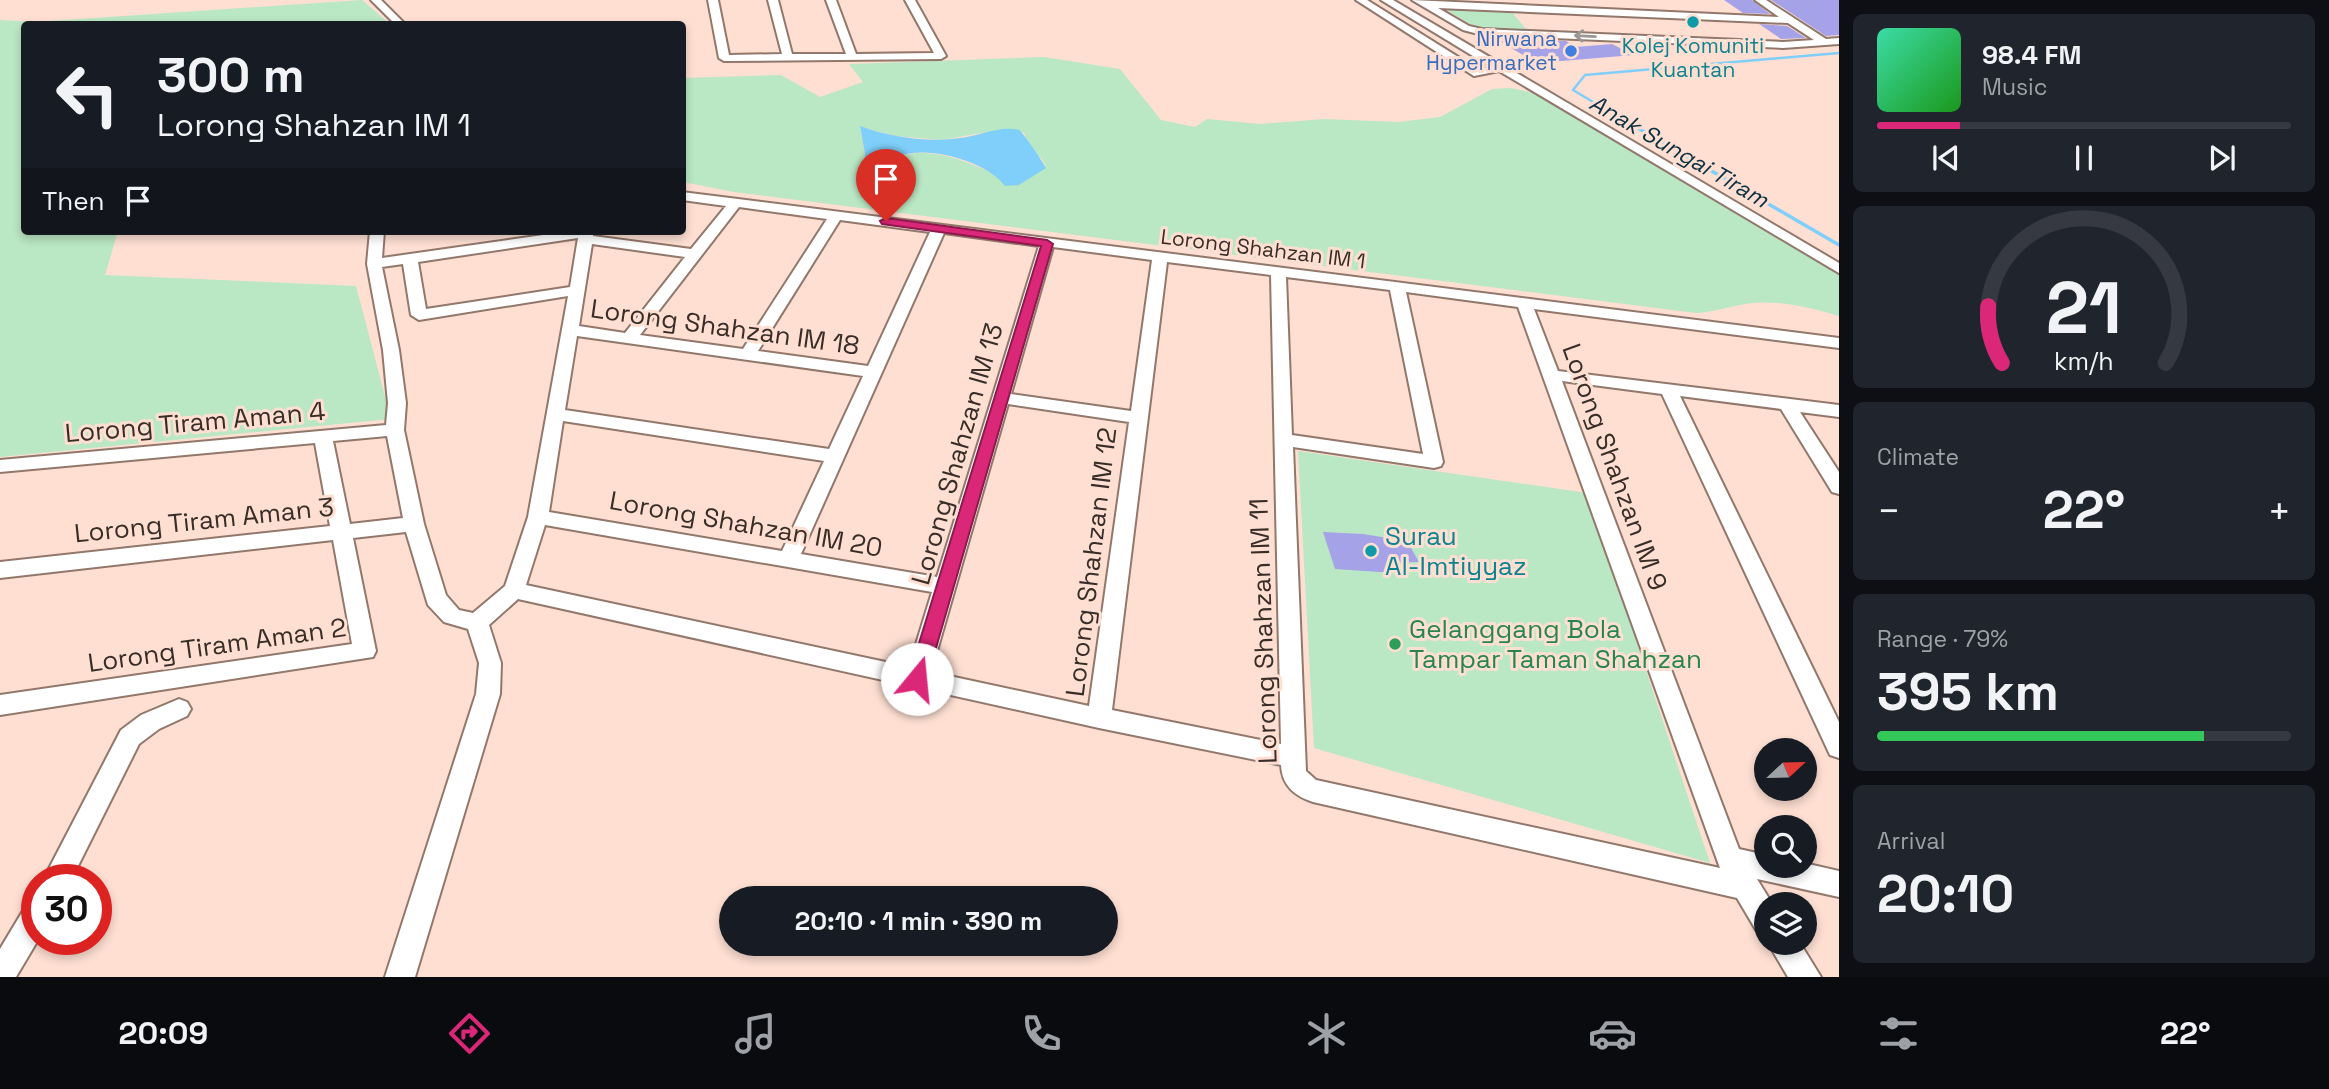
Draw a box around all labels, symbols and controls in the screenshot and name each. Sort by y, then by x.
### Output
marker: Kolej Komuniti Kuantan [1685,14,1701,30]
place label: Nirwana Hypermarket [1426,25,1557,76]
one-way arrow [1573,30,1596,43]
place label: Kolej Komuniti Kuantan [1622,32,1764,83]
text: 98.4 FM [1982,38,2081,72]
marker: Nirwana Hypermarket [1563,43,1579,59]
text: 300 m [157,44,305,106]
icon: left [42,49,133,140]
text: Music [1982,72,2047,102]
water label: Anak Sungai Tiram [1584,88,1775,215]
text: Lorong Shahzan IM 1 [157,105,471,145]
icon: previous [1927,139,1965,177]
icon: pause [2065,139,2103,177]
icon: next [2203,139,2241,177]
pin [856,149,916,221]
icon: arrive [867,160,905,198]
icon: arrive [119,182,157,220]
text: Then [42,184,105,218]
street label: Lorong Shahzan IM 1 [1159,223,1367,274]
text: 21 [2046,261,2122,354]
street label: Lorong Shahzan IM 18 [588,291,862,363]
street label: Lorong Shahzan IM 13 [903,319,1011,589]
street label: Lorong Shahzan IM 9 [1555,339,1675,595]
text: km/h [2054,345,2114,377]
street label: Lorong Tiram Aman 4 [63,394,327,450]
street label: Lorong Shahzan IM 12 [1058,426,1124,698]
text: Climate [1877,442,1959,472]
text: 22° [2043,477,2125,543]
street label: Lorong Shahzan IM 20 [607,483,885,565]
text: − [1877,487,1901,535]
text: + [2267,487,2291,535]
street label: Lorong Tiram Aman 3 [73,489,335,551]
street label: Lorong Shahzan IM 11 [1241,498,1285,764]
place label: Surau Al-Imtiyyaz [1385,519,1527,583]
marker: Surau Al-Imtiyyaz [1363,543,1379,559]
street label: Lorong Tiram Aman 2 [86,610,348,680]
place label: Gelanggang Bola Tampar Taman Shahzan [1409,612,1702,676]
text: Range · 79% [1877,624,2008,654]
marker: Gelanggang Bola Tampar Taman Shahzan [1387,636,1403,652]
position arrow [880,642,954,716]
text: 395 km [1877,659,2059,725]
north arrow [1754,738,1816,802]
map controls [1754,738,1817,955]
button: search [1754,815,1817,878]
text: Arrival [1877,826,1945,856]
text: 20:10 [1877,861,2014,927]
speed limit sign: 30 [21,864,112,955]
button: layers [1754,892,1817,955]
text: 20:10 · 1 min · 390 m [795,904,1042,938]
icon: directions [445,1009,494,1058]
icon: music [731,1009,780,1058]
icon: phone [1017,1009,1066,1058]
icon: climate [1302,1009,1351,1058]
icon: car [1588,1009,1637,1058]
icon: filters [1874,1009,1923,1058]
text: 20:09 [118,1013,208,1053]
text: 22° [2160,1013,2211,1053]

